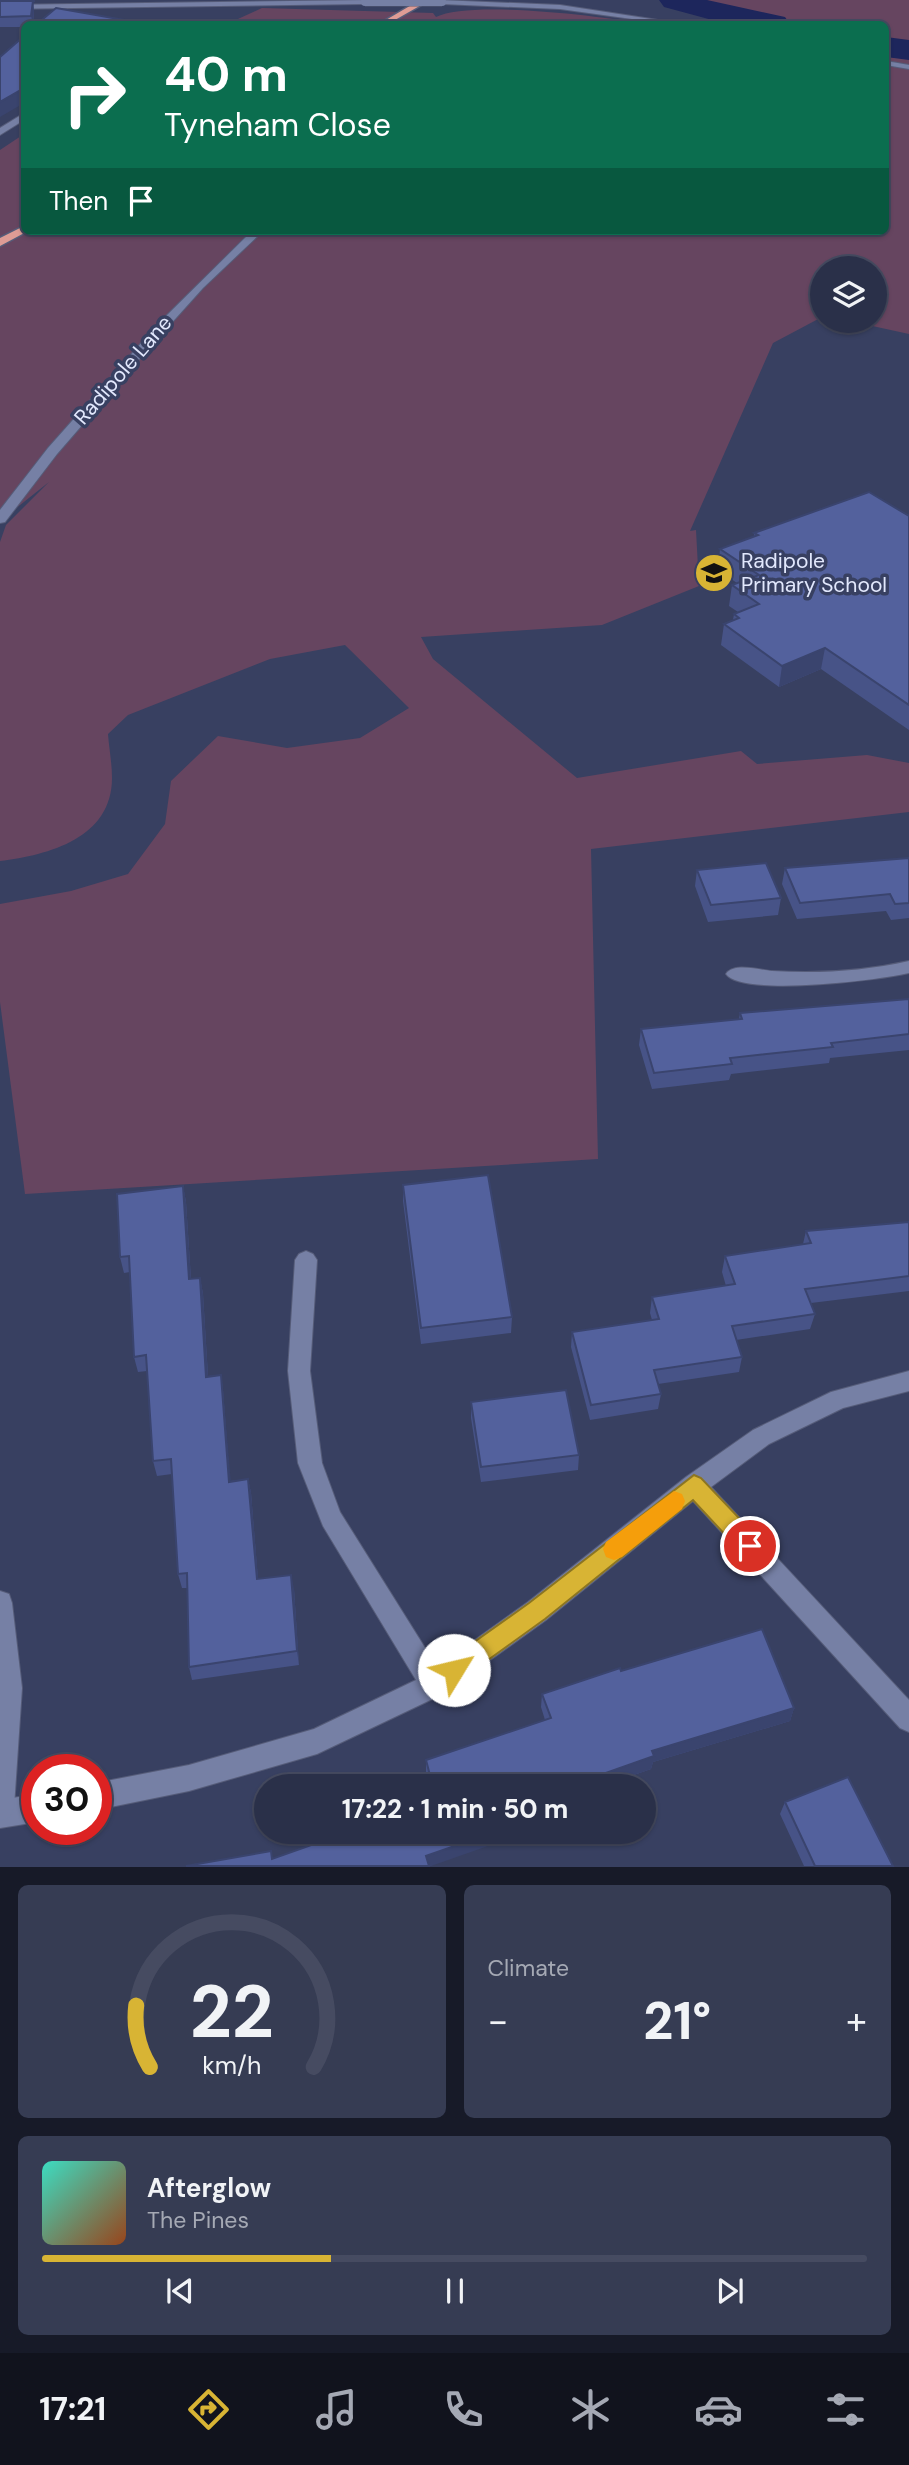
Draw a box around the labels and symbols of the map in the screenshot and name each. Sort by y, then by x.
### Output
street label: Radipole Lane [68,309,178,431]
place label: Radipole Primary School [741,547,887,599]
school or university icon: Radipole Primary School [693,552,735,594]
pin [720,1516,780,1576]
position arrow [417,1633,491,1707]
speed limit sign: 30 [21,1754,112,1845]

